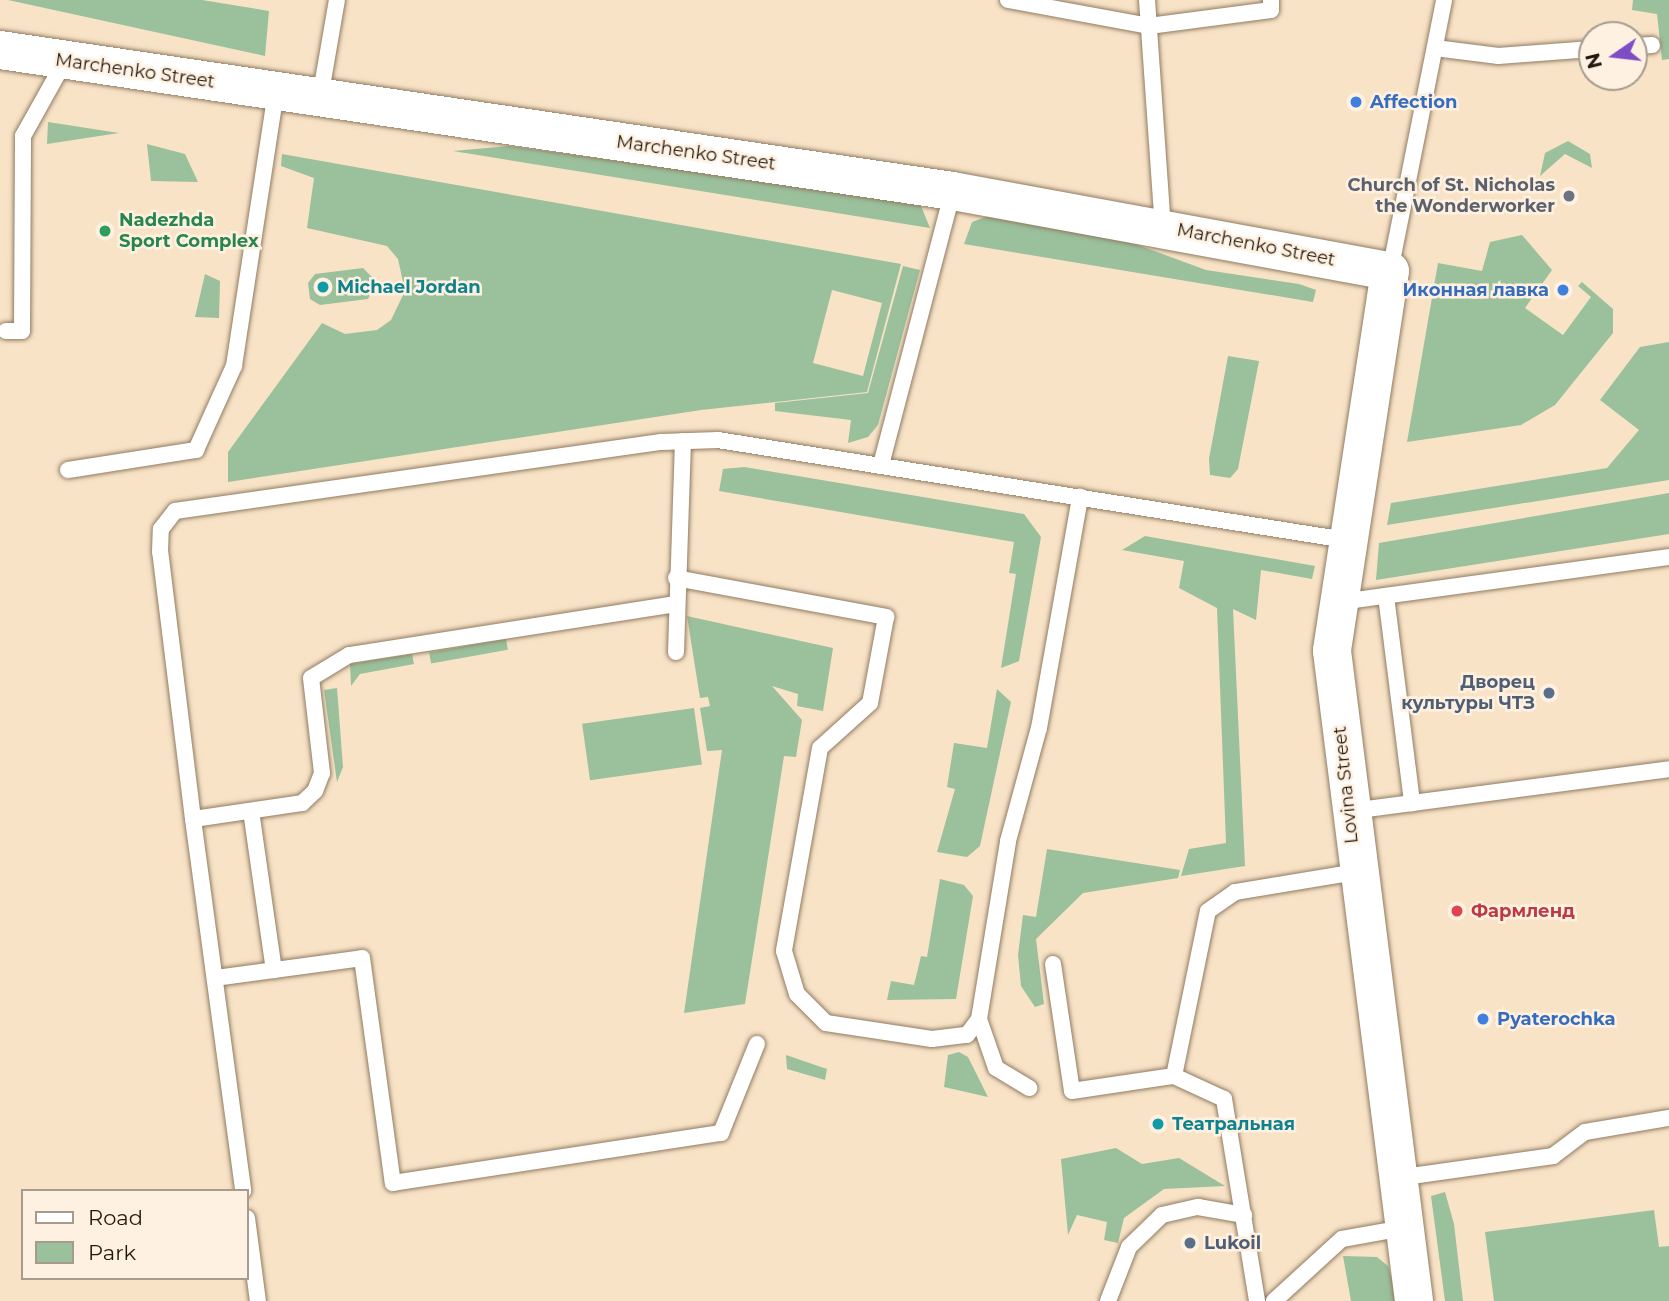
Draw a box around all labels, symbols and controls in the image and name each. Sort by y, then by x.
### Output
north arrow [1578,21,1648,91]
street label: Marchenko Street [54,49,216,93]
text: N [1581,50,1607,71]
place label: Affection [1370,91,1457,113]
marker: Affection [1348,94,1364,110]
street label: Marchenko Street [615,131,777,175]
place label: Church of St. Nicholas the Wonderworker [1347,175,1555,218]
marker: Church of St. Nicholas the Wonderworker [1561,188,1577,204]
place label: Nadezhda Sport Complex [119,210,259,252]
street label: Marchenko Street [1175,219,1337,271]
marker: Nadezhda Sport Complex [97,223,113,239]
place label: Michael Jordan [337,276,481,298]
marker: Michael Jordan [315,279,331,295]
place label: Иконная лавка [1403,279,1549,301]
marker: Иконная лавка [1555,282,1571,298]
place label: Дворец культуры ЧТЗ [1401,672,1535,714]
marker: Дворец культуры ЧТЗ [1541,685,1557,701]
street label: Lovina Street [1329,725,1363,845]
place label: Фармленд [1471,900,1575,922]
marker: Фармленд [1449,903,1465,919]
place label: Pyaterochka [1497,1008,1616,1030]
marker: Pyaterochka [1475,1011,1491,1027]
place label: Театральная [1172,1113,1295,1135]
marker: Театральная [1150,1116,1166,1132]
legend [21,1189,248,1280]
text: Road [88,1205,143,1230]
place label: Lukoil [1204,1232,1261,1254]
marker: Lukoil [1182,1235,1198,1251]
text: Park [88,1240,136,1265]

